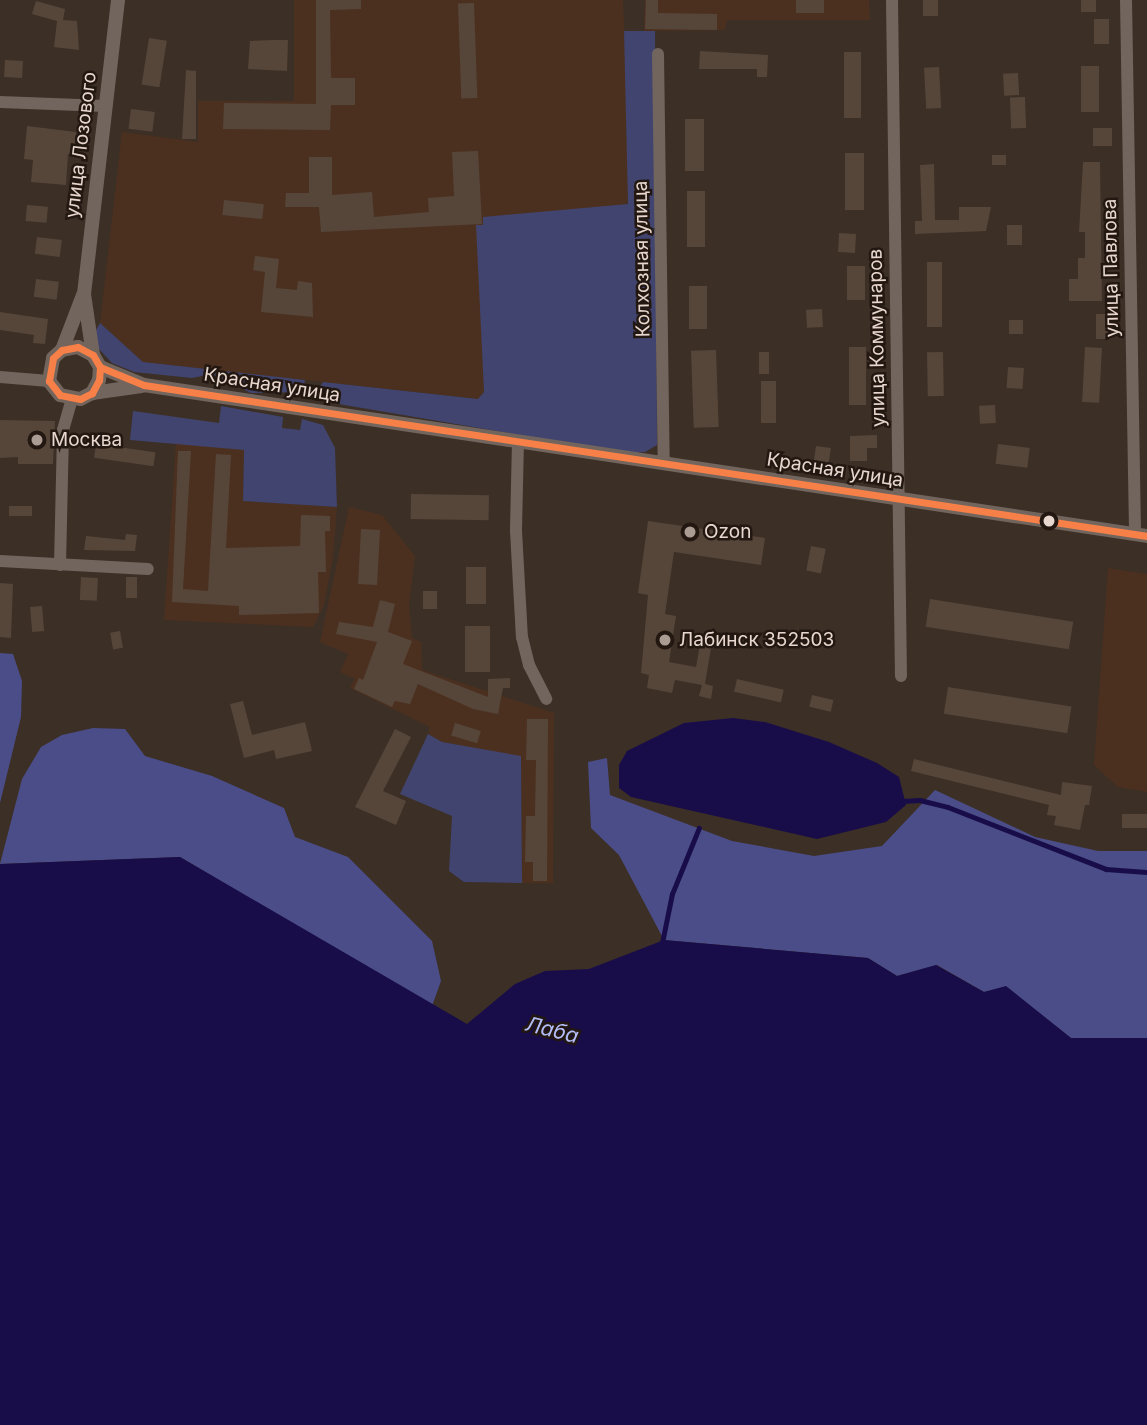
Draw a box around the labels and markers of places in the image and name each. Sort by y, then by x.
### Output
place label: Москва [51,429,122,451]
marker: Москва [29,432,45,448]
unlabelled marker [1042,514,1056,528]
place label: Ozon [704,521,751,543]
marker: Ozon [682,524,698,540]
place label: Лабинск 352503 [679,629,834,651]
marker: Лабинск 352503 [657,632,673,648]

